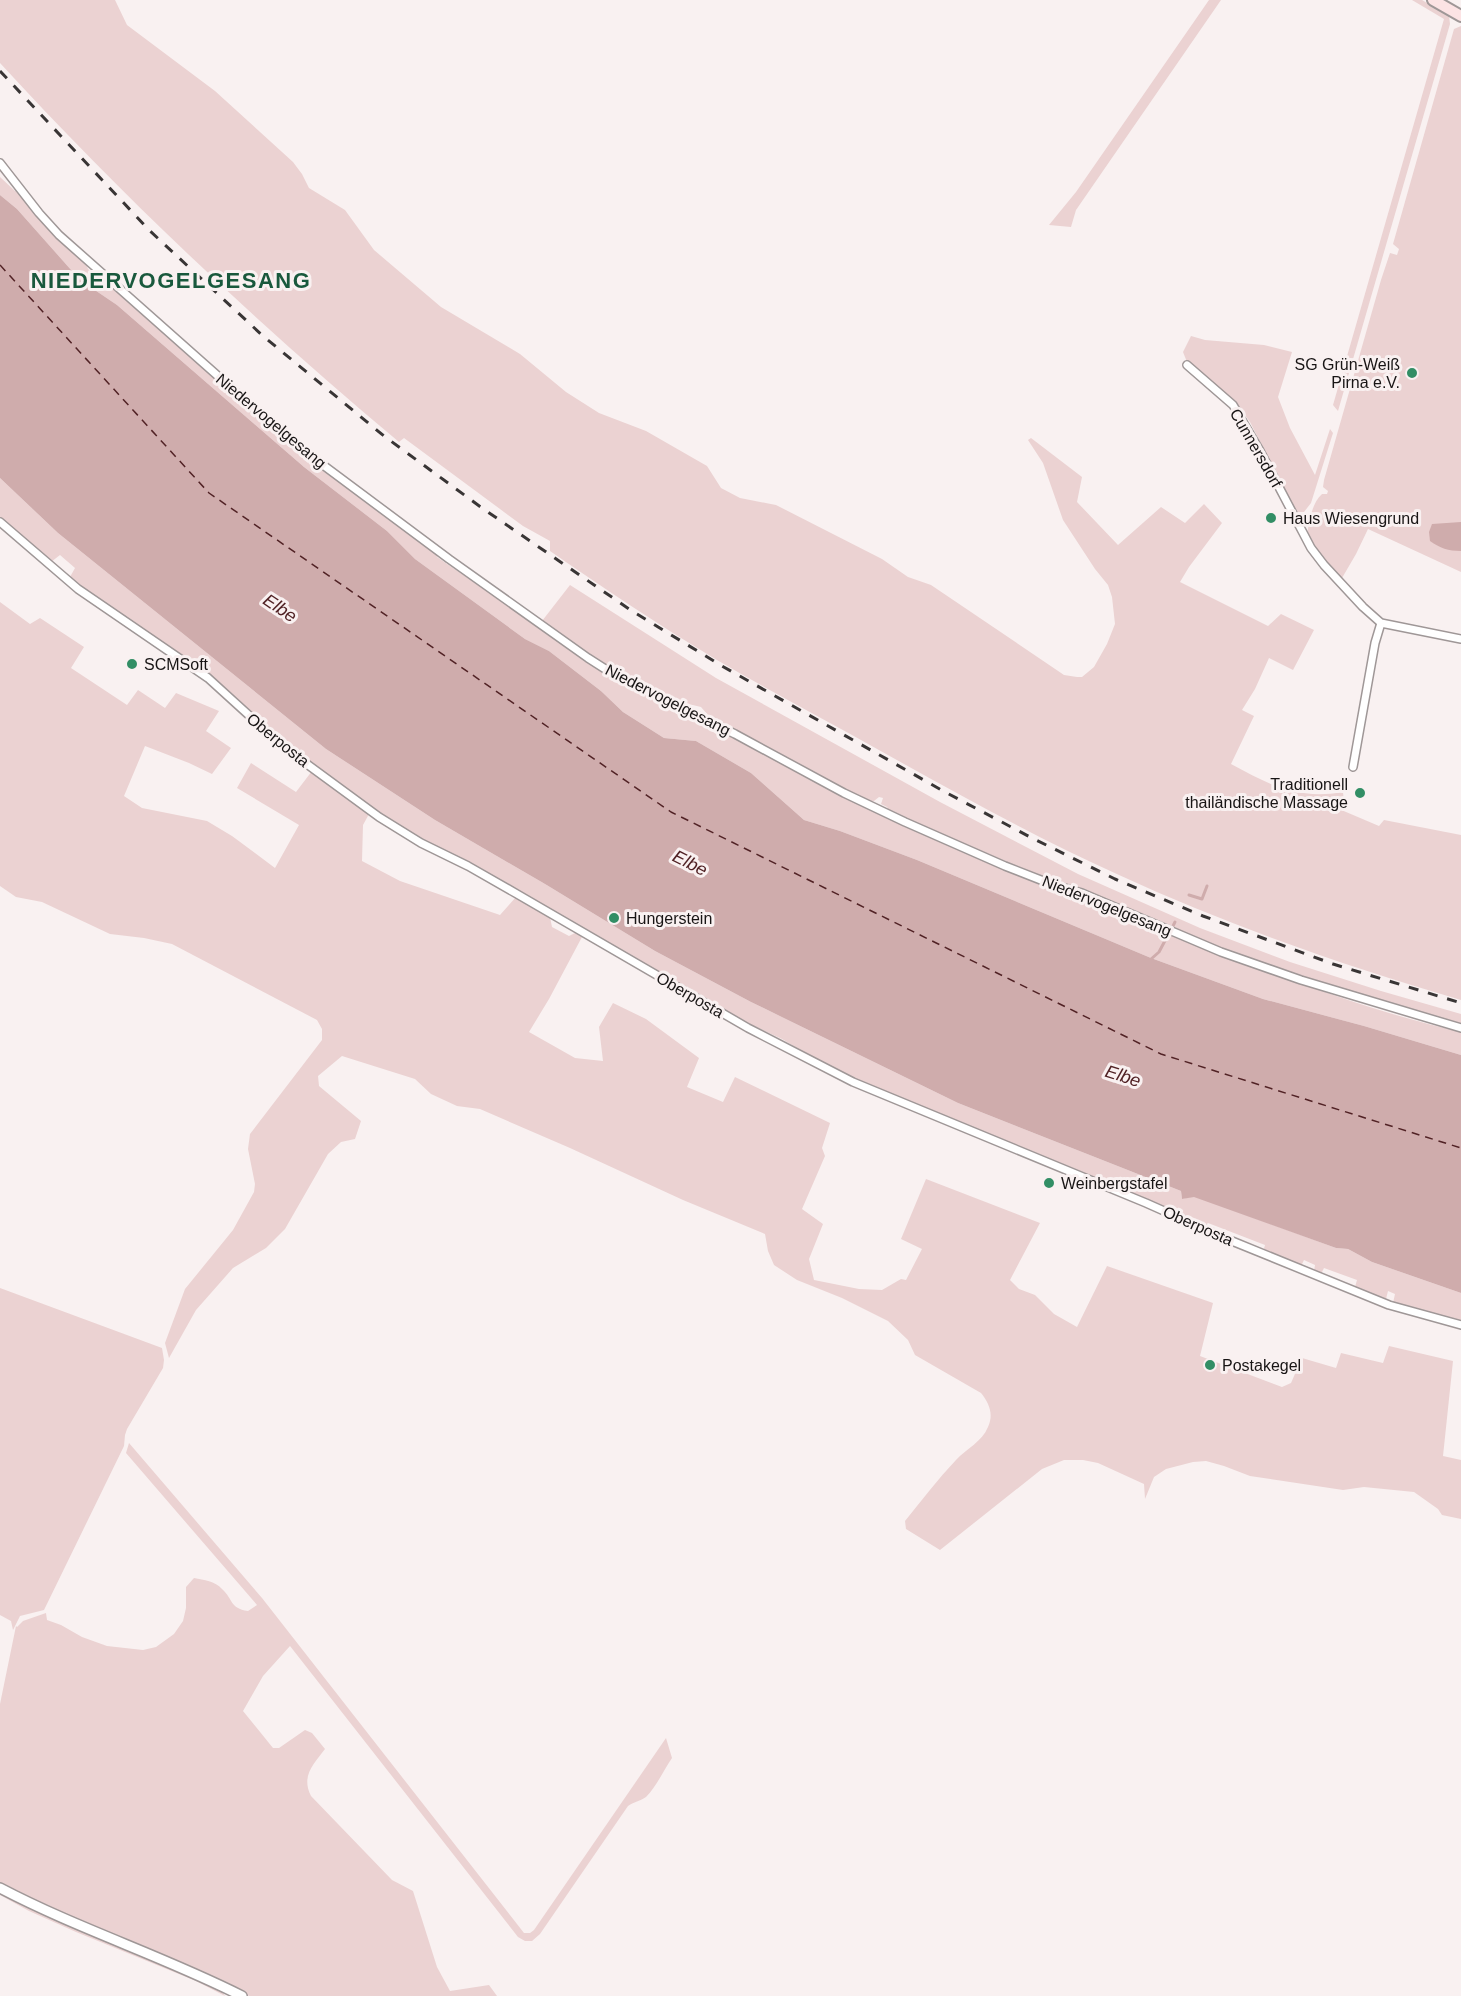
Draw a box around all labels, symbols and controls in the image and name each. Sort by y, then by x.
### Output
district label: NIEDERVOGELGESANG [31,268,311,293]
place label: SG Grün-Weiß Pirna e.V. [1295,356,1400,391]
marker: SG Grün-Weiß Pirna e.V. [1405,366,1419,380]
street label: Niedervogelgesang [213,370,329,472]
street label: Cunnersdorf [1227,406,1286,491]
place label: Haus Wiesengrund [1283,510,1419,527]
marker: Haus Wiesengrund [1264,511,1278,525]
water label: Elbe [259,590,301,626]
place label: SCMSoft [144,656,209,673]
marker: SCMSoft [125,657,139,671]
street label: Niedervogelgesang [603,661,733,739]
street label: Oberposta [244,710,312,770]
place label: Traditionell thailändische Massage [1185,776,1348,811]
marker: Traditionell thailändische Massage [1353,786,1367,800]
water label: Elbe [669,846,711,880]
street label: Niedervogelgesang [1040,872,1174,940]
place label: Hungerstein [626,910,712,927]
marker: Hungerstein [607,911,621,925]
street label: Oberposta [653,969,727,1021]
water label: Elbe [1103,1061,1143,1091]
place label: Weinbergstafel [1061,1175,1167,1192]
marker: Weinbergstafel [1042,1176,1056,1190]
street label: Oberposta [1160,1203,1236,1249]
place label: Postakegel [1222,1357,1301,1374]
marker: Postakegel [1203,1358,1217,1372]

